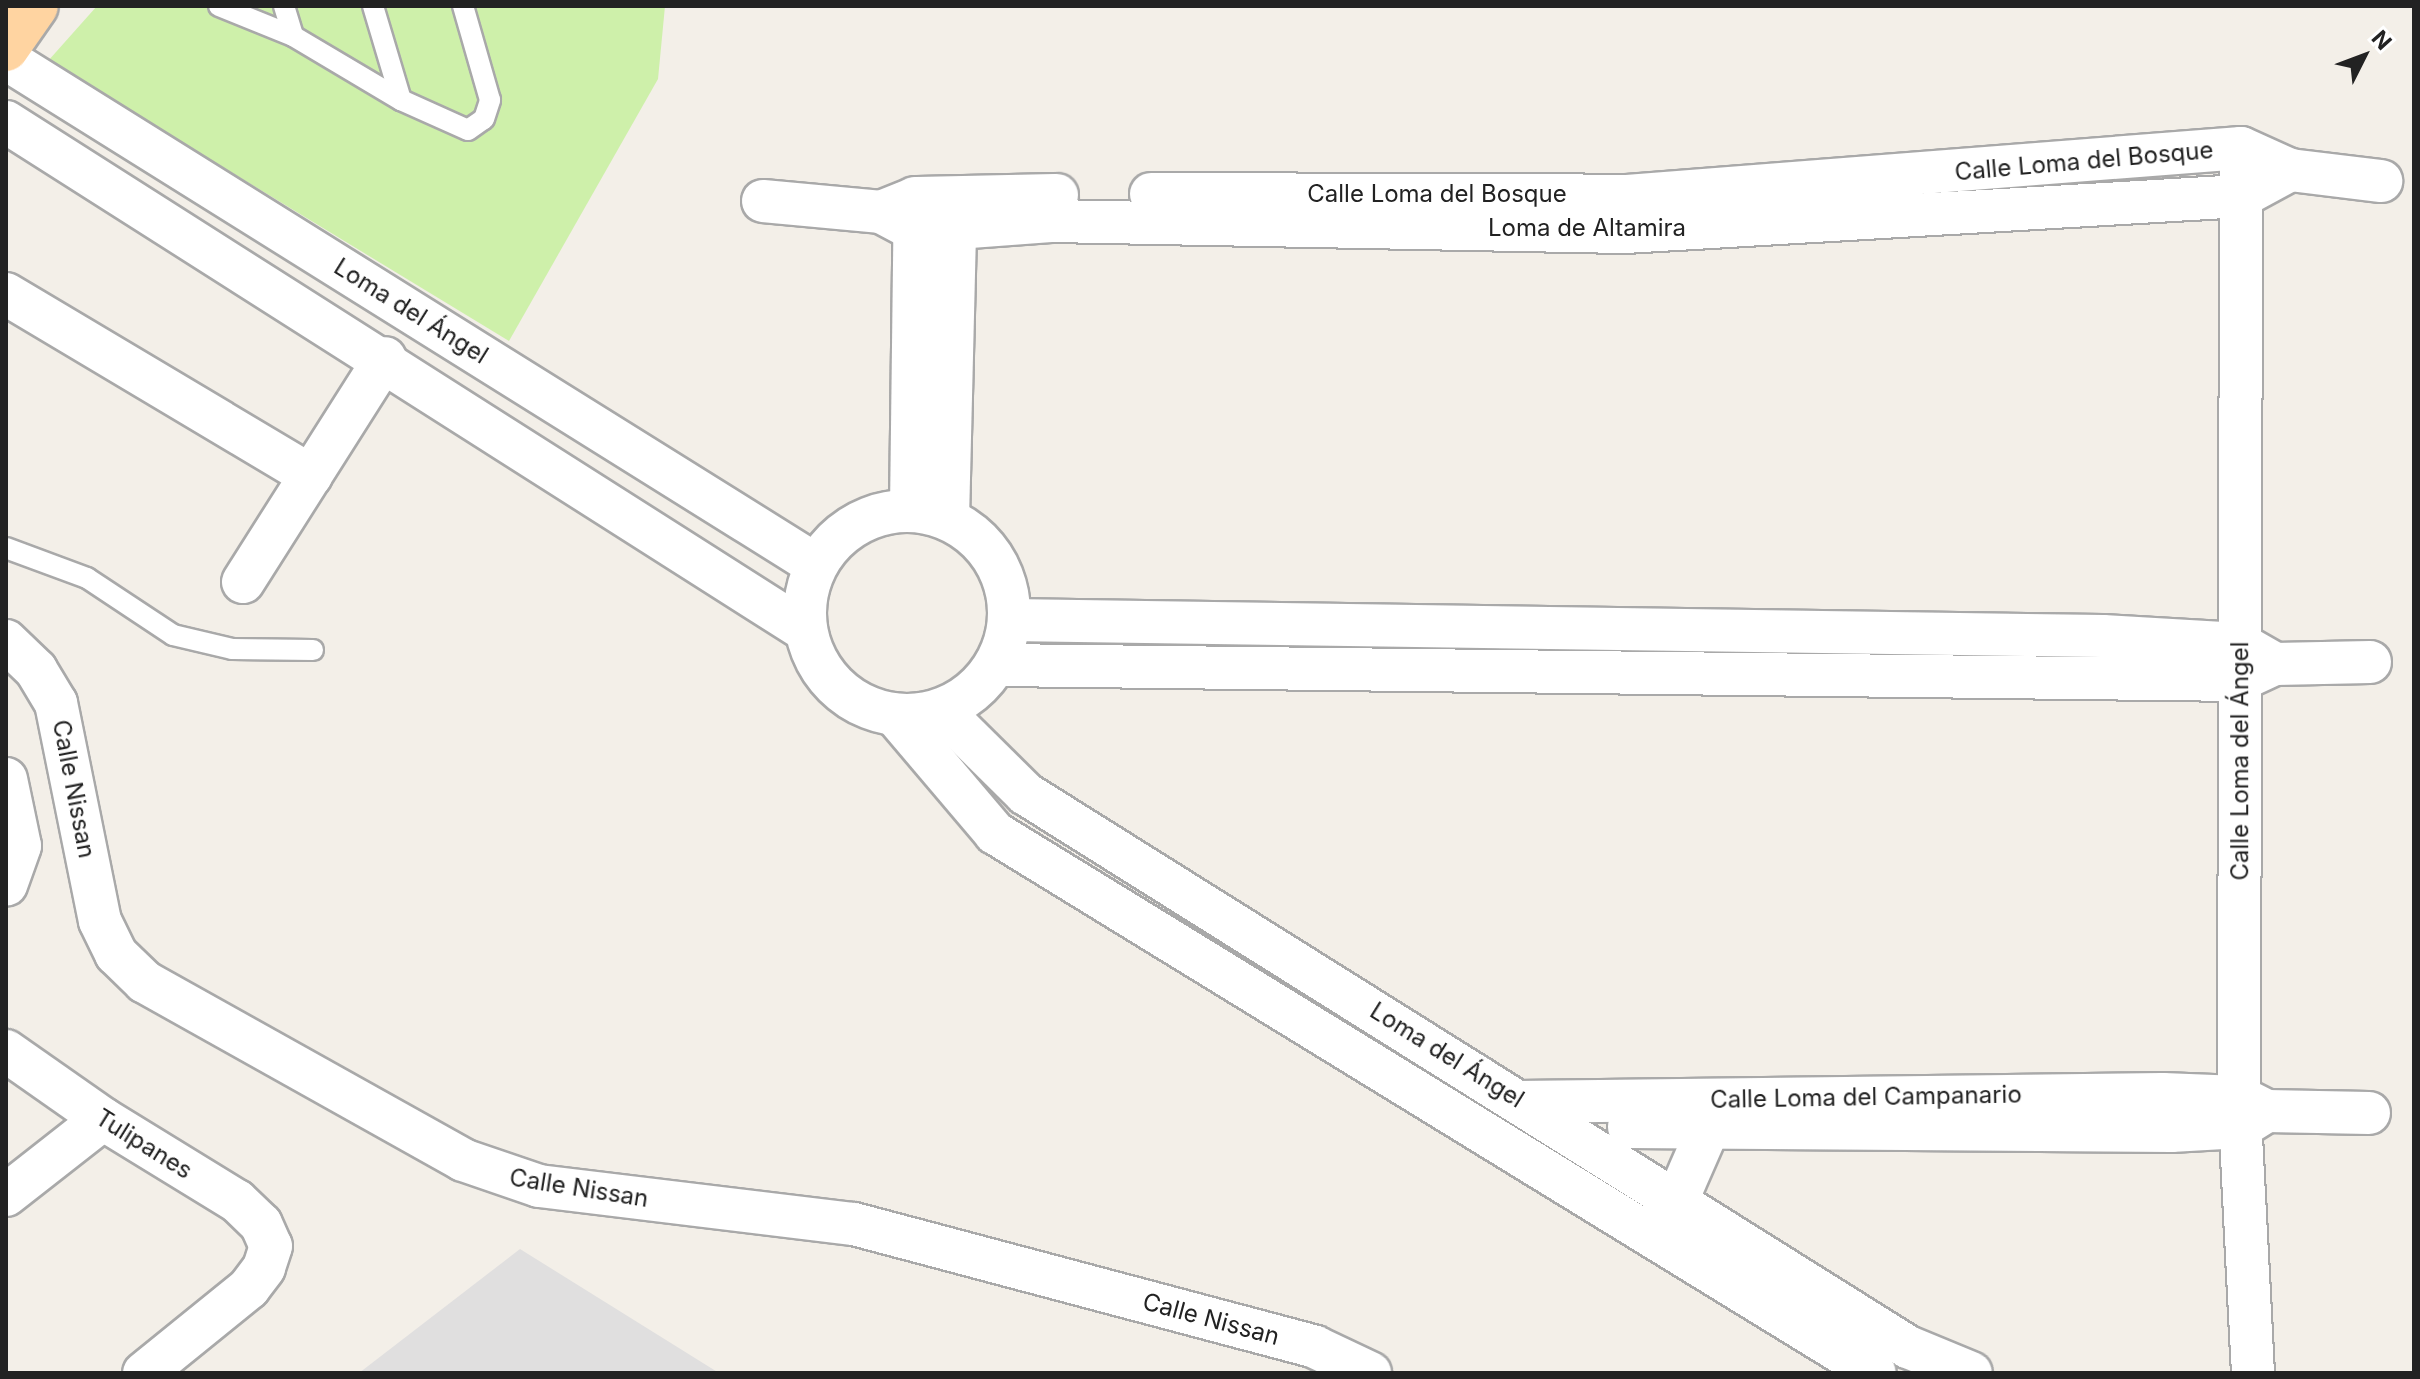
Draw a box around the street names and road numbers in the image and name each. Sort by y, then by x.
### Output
street label: Calle Loma del Bosque [1954,135,2214,187]
street label: Calle Loma del Bosque [1307,180,1567,208]
street label: Loma de Altamira [1488,214,1686,242]
street label: Loma del Ángel [329,252,493,370]
street label: Calle Loma del Ángel [2226,641,2254,881]
street label: Calle Nissan [46,717,102,861]
street label: Loma del Ángel [1365,996,1529,1114]
street label: Calle Loma del Campanario [1710,1080,2022,1114]
street label: Tulipanes [90,1103,198,1185]
street label: Calle Nissan [507,1163,651,1213]
street label: Calle Nissan [1140,1287,1282,1351]

